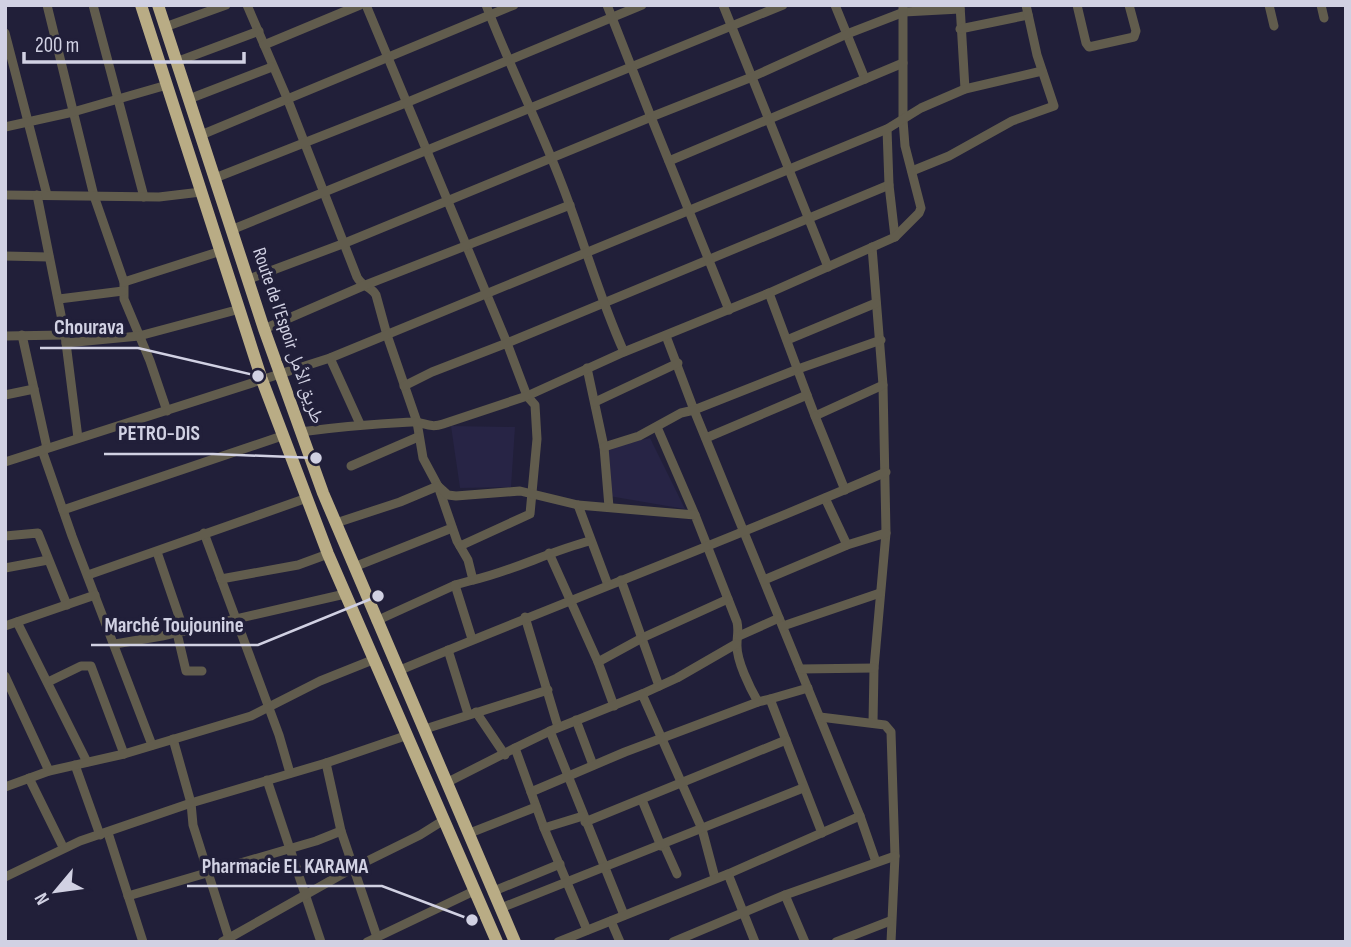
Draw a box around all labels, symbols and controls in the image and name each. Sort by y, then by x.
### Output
scale bar [24,21,245,65]
text: 200 m [35,33,79,58]
street label: Route de l’Espoir طريق الأمل [247,245,329,427]
callout: Chourava [40,306,138,348]
text: Chourava [54,315,124,340]
callout: PETRO-DIS [104,412,213,454]
text: PETRO-DIS [118,421,200,446]
callout: Marché Toujounine [91,603,258,645]
text: Marché Toujounine [104,613,244,638]
callout: Pharmacie EL KARAMA [187,844,382,886]
text: Pharmacie EL KARAMA [202,854,369,879]
north arrow [21,856,91,926]
text: N [30,888,55,909]

